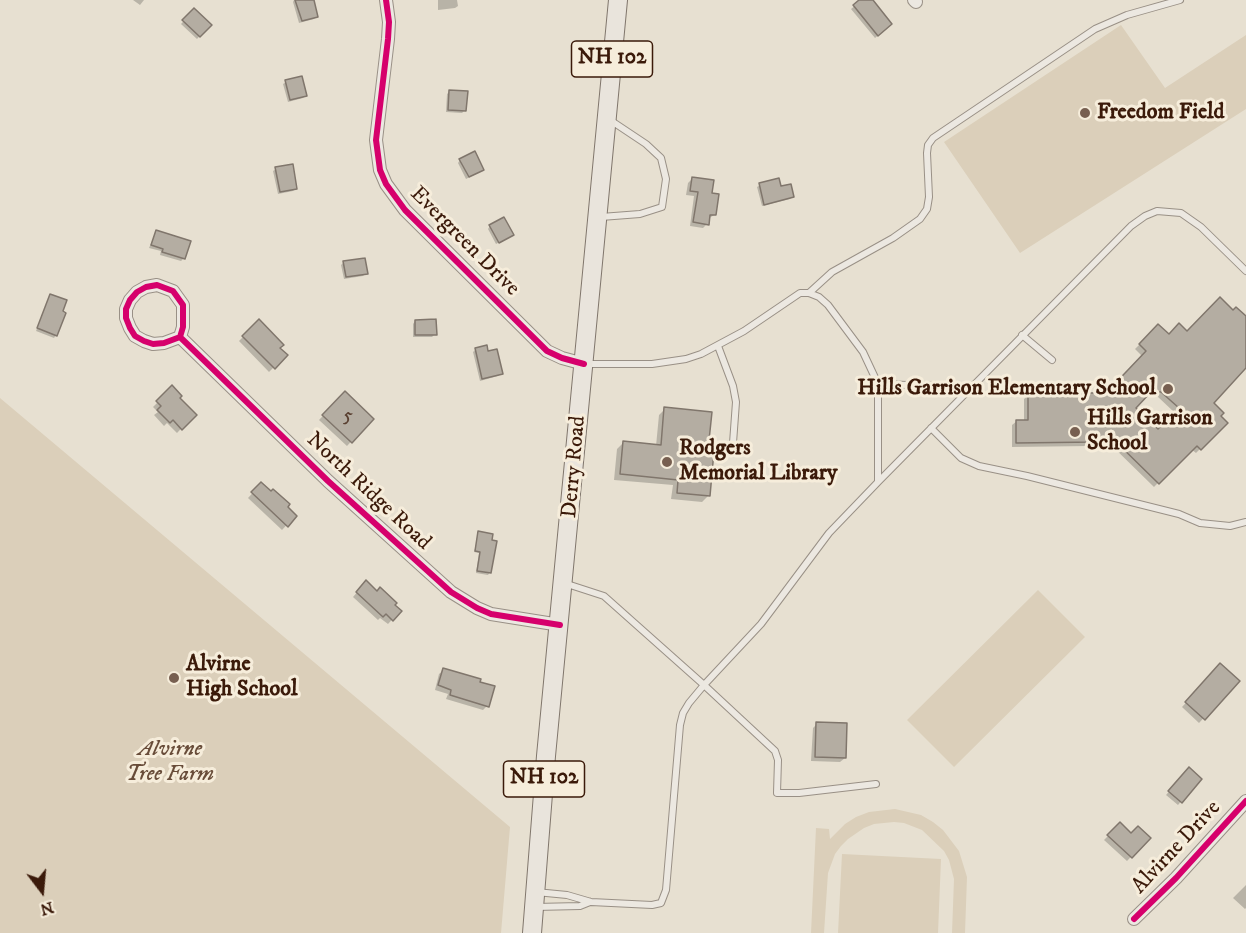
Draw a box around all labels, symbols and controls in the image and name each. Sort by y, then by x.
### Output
road number: NH 102 [572,41,652,77]
place label: Freedom Field [1097,100,1225,126]
marker: Freedom Field [1078,106,1092,120]
street label: Evergreen Drive [404,182,524,302]
place label: Hills Garrison Elementary School [857,376,1156,402]
marker: Hills Garrison Elementary School [1161,382,1175,396]
house number: 5 [343,405,353,429]
place label: Hills Garrison School [1087,406,1213,458]
street label: Derry Road [557,415,593,519]
marker: Hills Garrison School [1068,425,1082,439]
street label: North Ridge Road [300,427,436,557]
place label: Rodgers Memorial Library [679,436,837,488]
marker: Rodgers Memorial Library [660,455,674,469]
place label: Alvirne High School [186,652,298,704]
marker: Alvirne High School [167,671,181,685]
park label: Alvirne Tree Farm [126,737,214,788]
road number: NH 102 [504,761,584,797]
street label: Alvirne Drive [1127,796,1227,900]
north arrow [12,861,72,921]
text: N [38,897,56,920]

